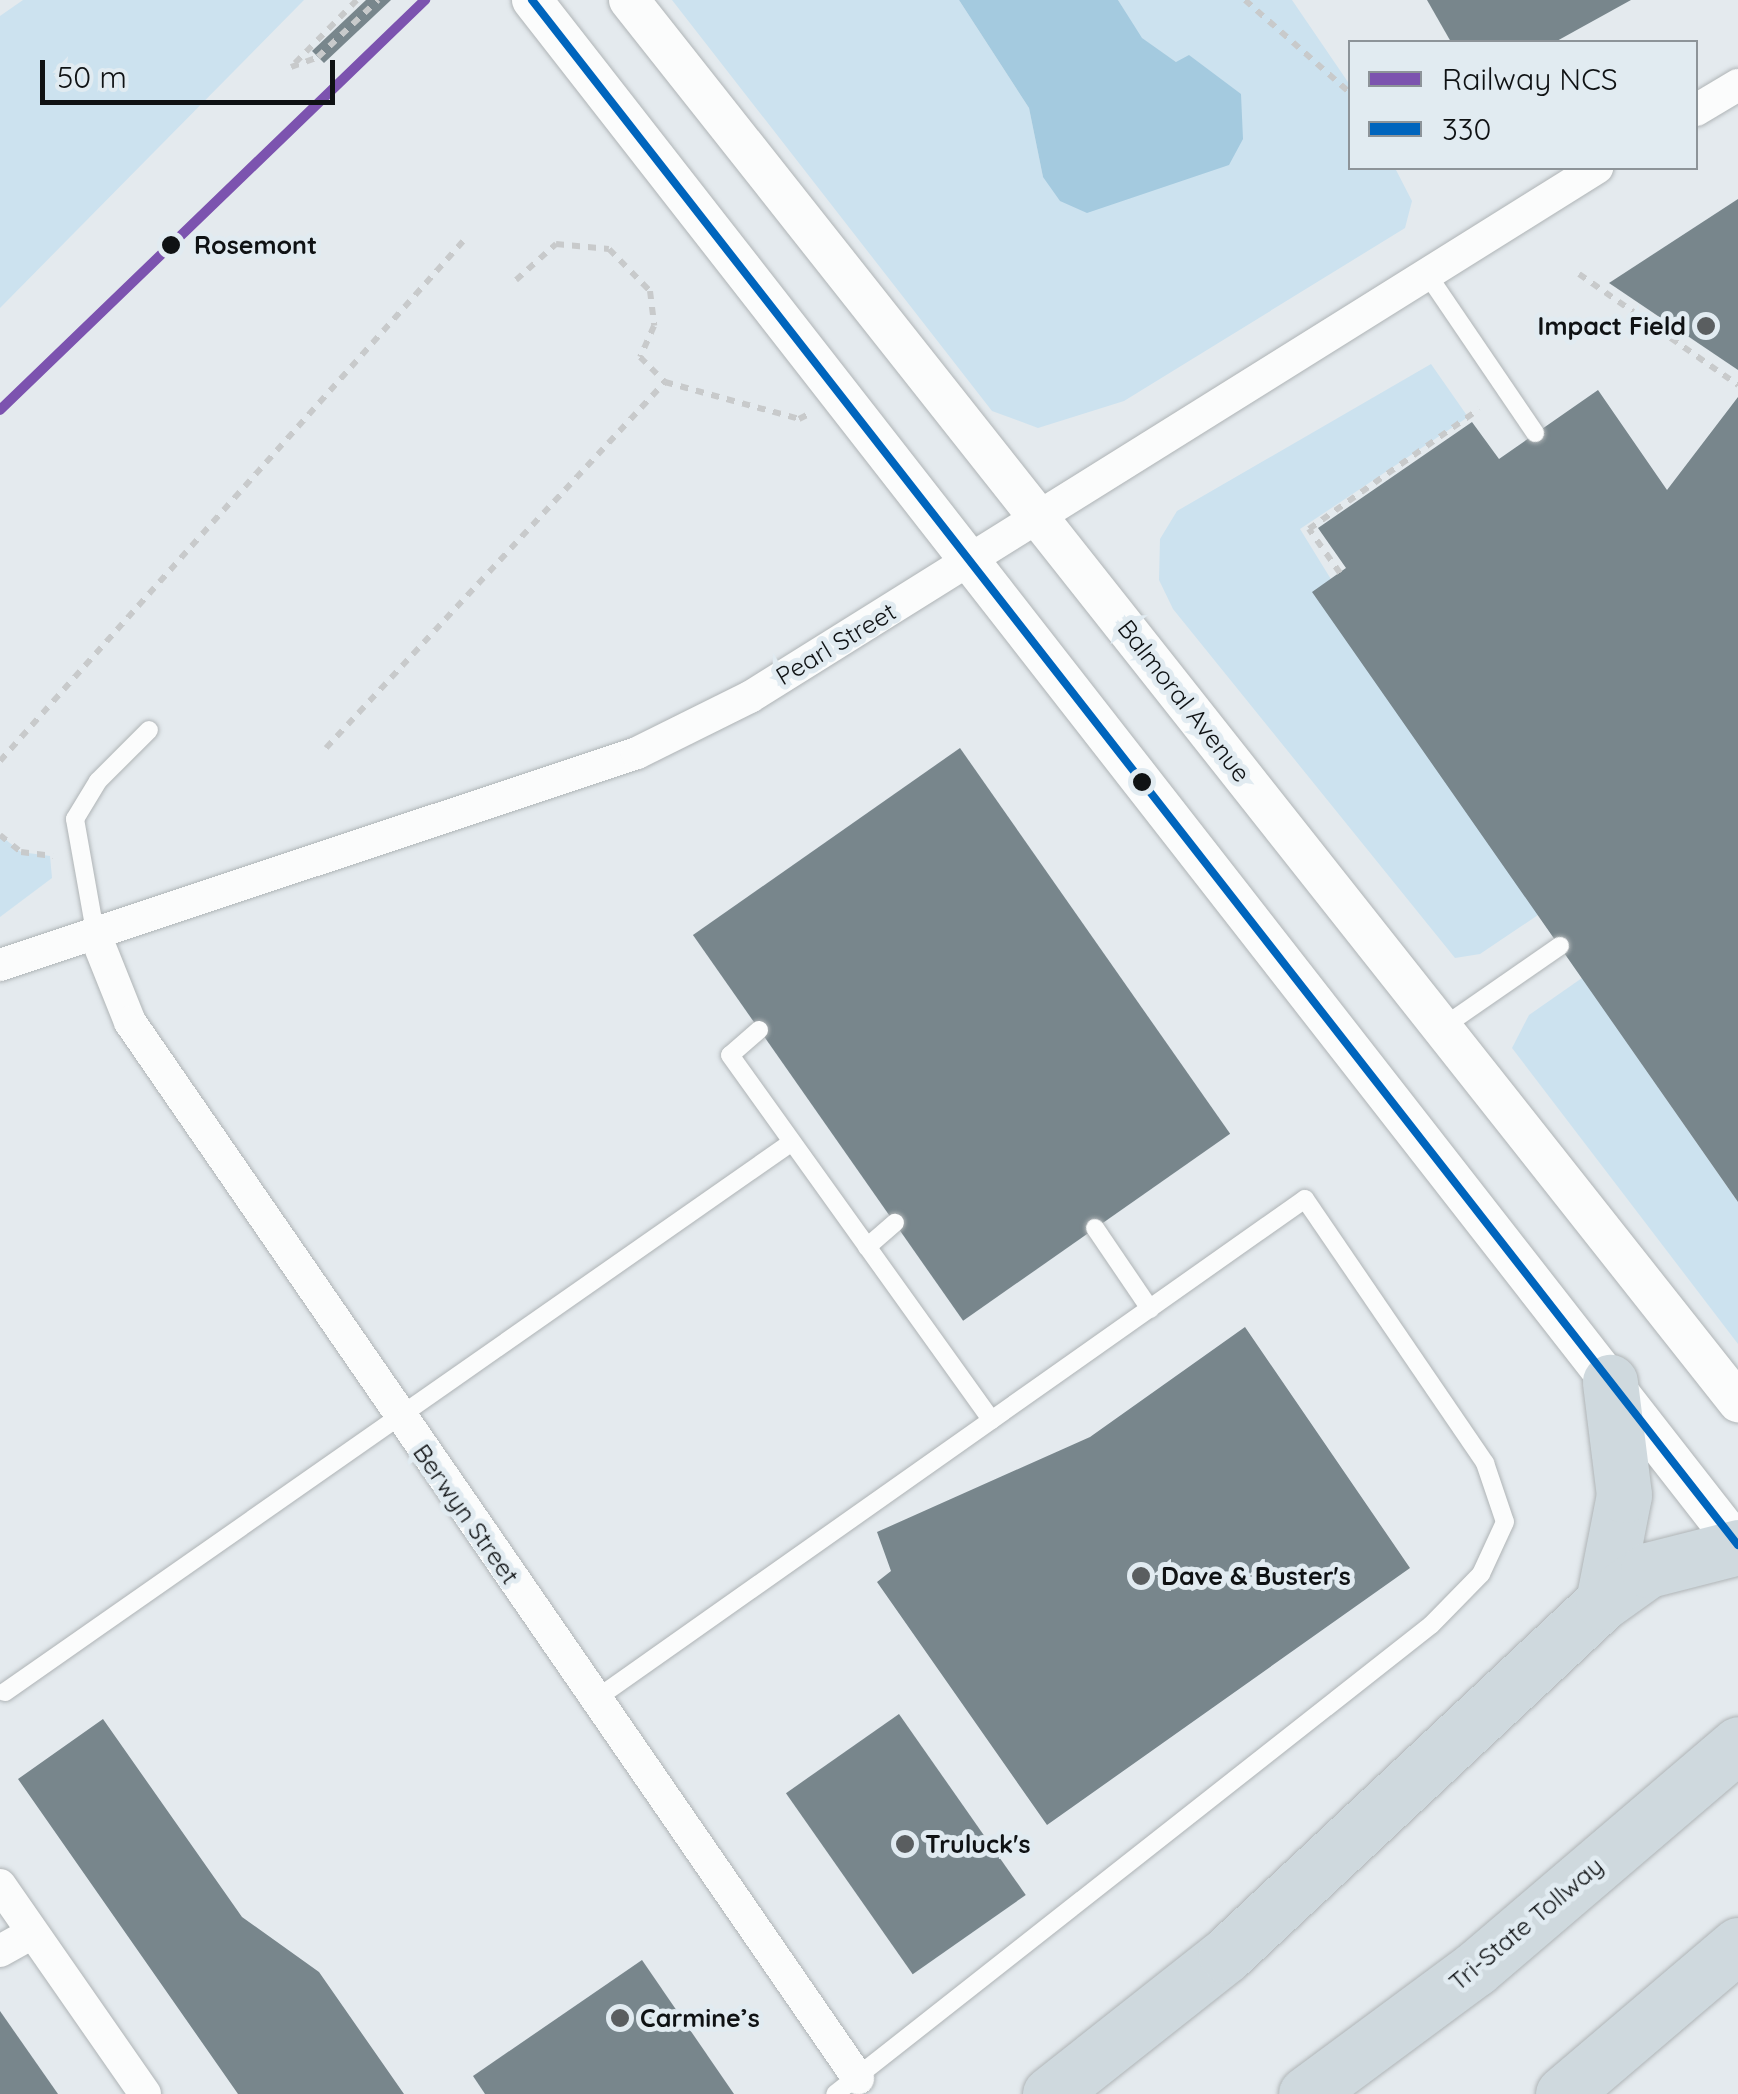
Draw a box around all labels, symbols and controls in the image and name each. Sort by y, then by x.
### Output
scale bar [45,40,340,102]
legend [1348,40,1698,170]
text: 50 m [57,58,127,96]
text: Railway NCS [1442,60,1618,98]
text: 330 [1442,110,1491,148]
place label: Rosemont [194,230,317,260]
marker: Rosemont [158,232,184,258]
place label: Impact Field [1538,311,1686,341]
marker: Impact Field [1695,315,1717,337]
street label: Pearl Street [771,596,901,692]
street label: Balmoral Avenue [1111,614,1257,788]
unlabelled marker [1132,772,1152,792]
street label: Berwyn Street [407,1438,525,1590]
place label: Dave & Buster's [1161,1561,1351,1591]
marker: Dave & Buster's [1130,1565,1152,1587]
place label: Truluck's [925,1829,1031,1859]
marker: Truluck's [894,1833,916,1855]
street label: Tri-State Tollway [1443,1851,1609,1997]
place label: Carmine’s [640,2003,760,2033]
marker: Carmine’s [609,2007,631,2029]

